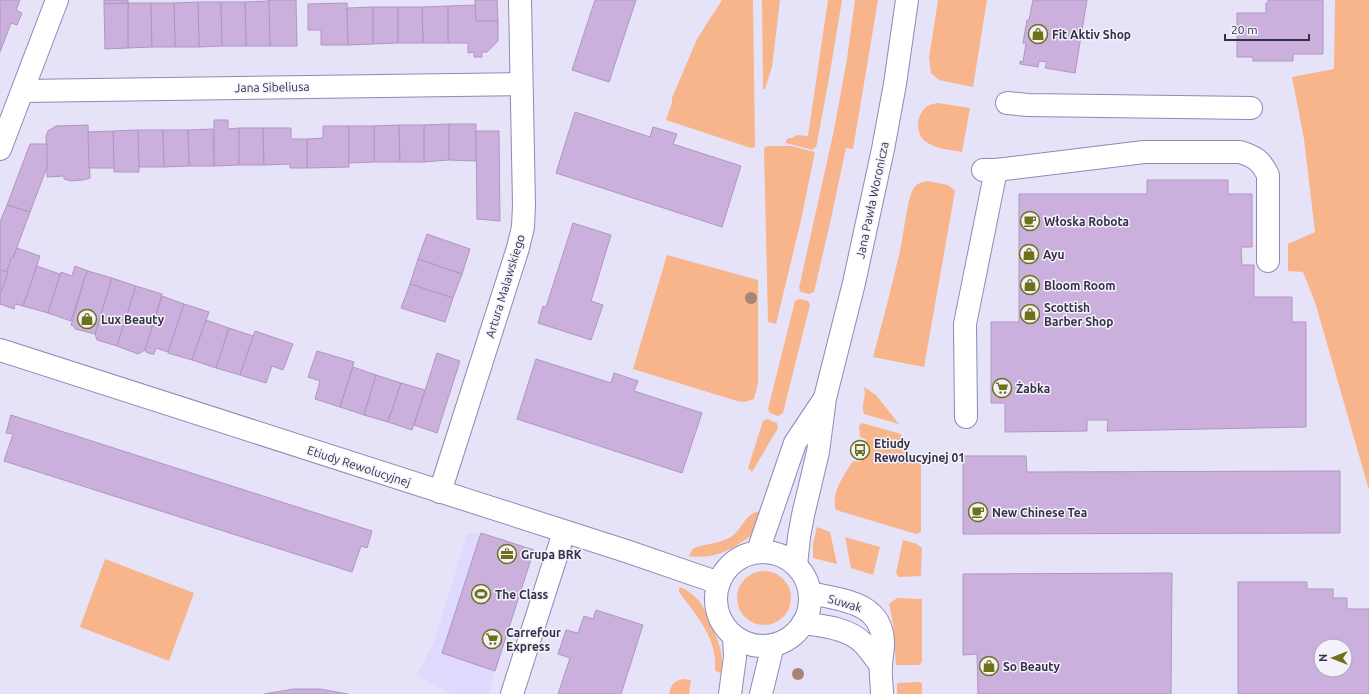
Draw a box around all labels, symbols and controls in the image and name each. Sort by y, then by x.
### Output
scale bar [1225,16,1309,42]
shop icon: Fit Aktiv Shop [1027,23,1049,45]
text: 20 m [1231,23,1258,36]
place label: Fit Aktiv Shop [1052,28,1131,41]
street label: Jana Sibeliusa [234,80,310,94]
street label: Jana Pawła Woronicza [853,140,891,260]
cafe icon: Włoska Robota [1019,210,1041,232]
place label: Włoska Robota [1044,215,1129,228]
street label: Artura Malawskiego [483,233,527,339]
shop icon: Ayu [1018,243,1040,265]
place label: Ayu [1043,248,1065,261]
shop icon: Bloom Room [1019,274,1041,296]
place label: Bloom Room [1044,279,1116,292]
place label: Scottish Barber Shop [1044,301,1114,328]
shop icon: Scottish Barber Shop [1019,303,1041,325]
shop icon: Lux Beauty [76,308,98,330]
place label: Lux Beauty [101,313,165,326]
supermarket icon: Żabka [991,377,1013,399]
place label: Żabka [1016,381,1050,395]
place label: Etiudy Rewolucyjnej 01 [874,437,965,464]
bus stop icon: Etiudy Rewolucyjnej 01 [849,439,871,461]
street label: Etiudy Rewolucyjnej [306,443,412,489]
cafe icon: New Chinese Tea [967,501,989,523]
place label: New Chinese Tea [992,506,1087,519]
office icon: Grupa BRK [496,543,518,565]
place label: Grupa BRK [521,548,582,561]
sports icon: The Class [470,583,492,605]
place label: The Class [495,588,549,601]
street label: Suwak [827,592,863,614]
place label: Carrefour Express [506,626,561,653]
supermarket icon: Carrefour Express [481,628,503,650]
north arrow [1313,638,1353,678]
text: N [1317,654,1329,662]
shop icon: So Beauty [978,655,1000,677]
place label: So Beauty [1003,660,1061,673]

